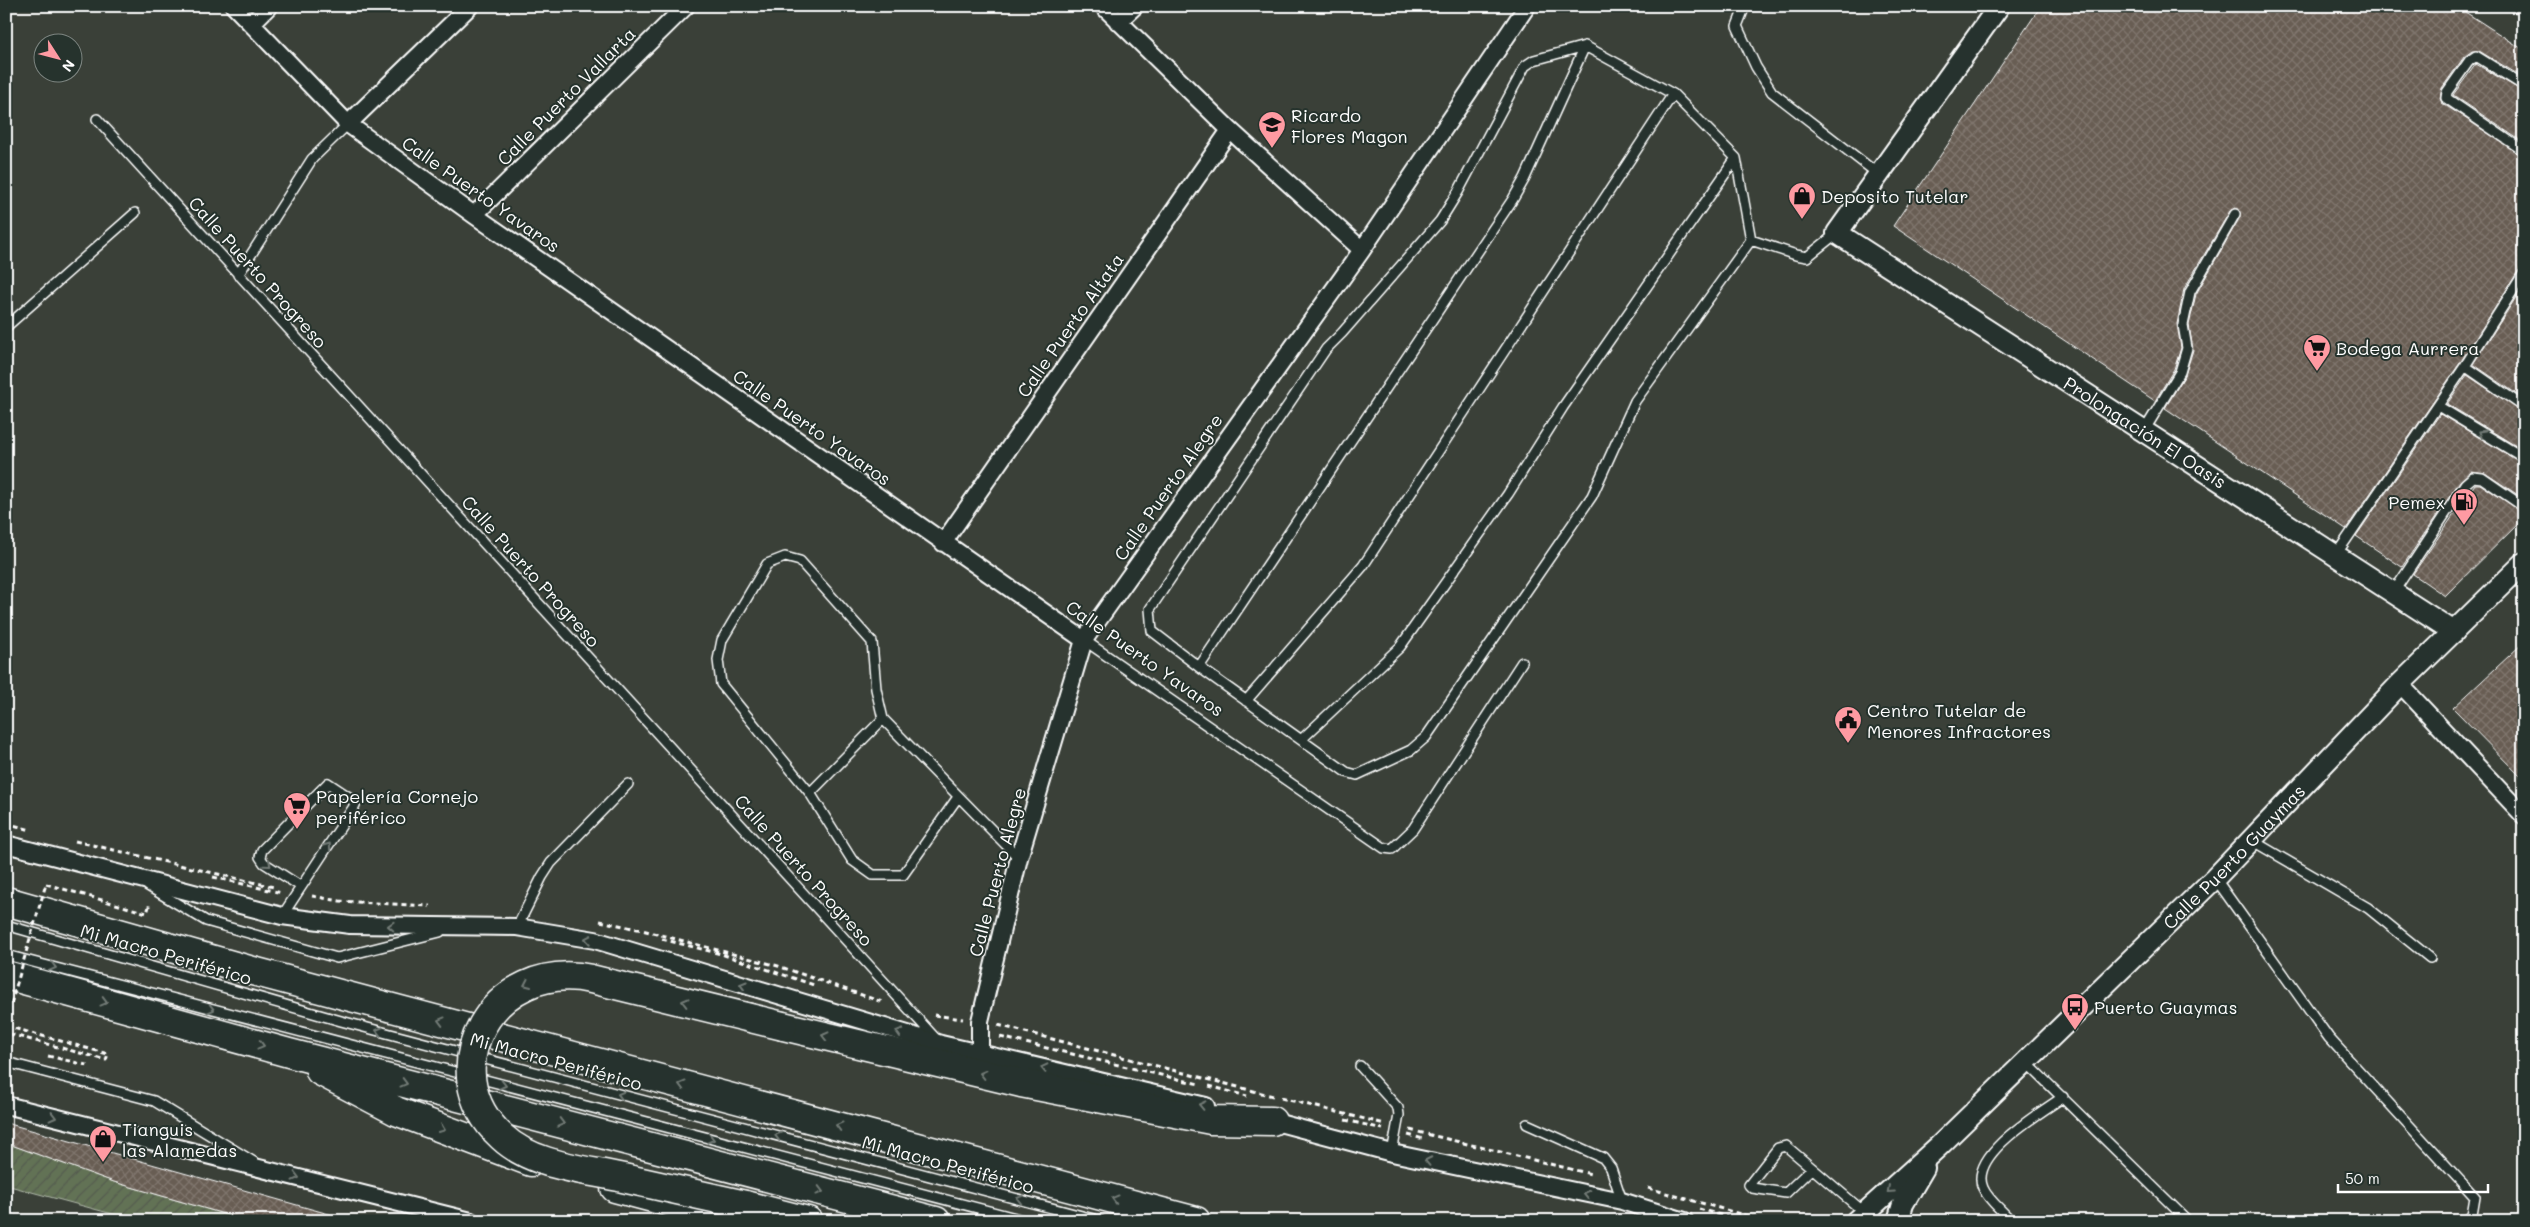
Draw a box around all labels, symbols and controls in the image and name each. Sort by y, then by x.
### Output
street label: Calle Puerto Vallarta [492,22,640,170]
north arrow [32,32,82,82]
text: N [58,56,80,76]
place label: Ricardo Flores Magon [1291,103,1408,148]
school or university icon: Ricardo Flores Magon [1257,110,1287,149]
street label: Calle Puerto Yavaros [397,130,565,258]
shop icon: Deposito Tutelar [1787,181,1817,220]
place label: Deposito Tutelar [1821,184,1969,208]
street label: Calle Puerto Progreso [183,191,333,353]
street label: Calle Puerto Altata [1011,248,1129,402]
supermarket icon: Bodega Aurrera [2302,333,2332,372]
place label: Bodega Aurrera [2336,336,2480,360]
street label: Calle Puerto Yavaros [728,363,896,491]
street label: Prolongación El Oasis [2059,371,2231,494]
street label: Calle Puerto Alegre [1108,409,1228,565]
one-way arrow [2479,430,2488,439]
fuel station icon: Pemex [2449,487,2479,526]
street label: Calle Puerto Progreso [456,490,606,652]
place label: Pemex [2388,490,2445,514]
street label: Calle Puerto Yavaros [1061,594,1229,722]
place label: Centro Tutelar de Menores Infractores [1867,698,2051,743]
public building icon: Centro Tutelar de Menores Infractores [1833,705,1863,744]
street label: Calle Puerto Guaymas [2158,779,2310,934]
place label: Papelería Cornejo periférico [316,784,479,829]
street label: Calle Puerto Alegre [963,785,1031,959]
street label: Calle Puerto Progreso [729,789,879,951]
supermarket icon: Papelería Cornejo periférico [282,791,312,830]
one-way arrow [322,842,331,852]
one-way arrow [262,858,271,867]
street label: Mi Macro Periférico [78,918,255,990]
one-way arrow [387,921,394,931]
one-way arrow [583,934,592,944]
one-way arrow [49,962,57,972]
one-way arrow [523,978,532,988]
one-way arrow [740,980,748,990]
bus stop icon: Puerto Guaymas [2060,992,2090,1031]
place label: Puerto Guaymas [2094,995,2237,1019]
one-way arrow [99,997,107,1007]
one-way arrow [680,997,689,1008]
one-way arrow [206,1003,215,1014]
one-way arrow [437,1016,445,1026]
one-way arrow [374,1026,383,1037]
street label: Mi Macro Periférico [467,1026,645,1096]
one-way arrow [895,1027,904,1037]
one-way arrow [820,1031,829,1042]
one-way arrow [256,1039,265,1050]
one-way arrow [1040,1063,1049,1074]
one-way arrow [978,1069,987,1080]
one-way arrow [399,1077,407,1087]
one-way arrow [499,1079,508,1090]
one-way arrow [679,1080,687,1090]
one-way arrow [616,1090,625,1101]
one-way arrow [1198,1100,1207,1111]
one-way arrow [49,1111,58,1122]
place label: Tianguis las Alamedas [122,1117,237,1162]
one-way arrow [556,1118,564,1128]
one-way arrow [836,1122,844,1132]
one-way arrow [437,1123,445,1133]
shop icon: Tianguis las Alamedas [88,1124,118,1163]
street label: Mi Macro Periférico [859,1129,1037,1199]
one-way arrow [773,1131,782,1142]
one-way arrow [707,1133,716,1144]
one-way arrow [1424,1156,1432,1166]
scale bar [2338,1162,2488,1194]
text: 50 m [2345,1168,2380,1188]
one-way arrow [292,1172,300,1182]
one-way arrow [1886,1184,1895,1193]
one-way arrow [815,1185,823,1195]
one-way arrow [1583,1189,1592,1199]
one-way arrow [1016,1195,1024,1205]
one-way arrow [1111,1195,1119,1205]

